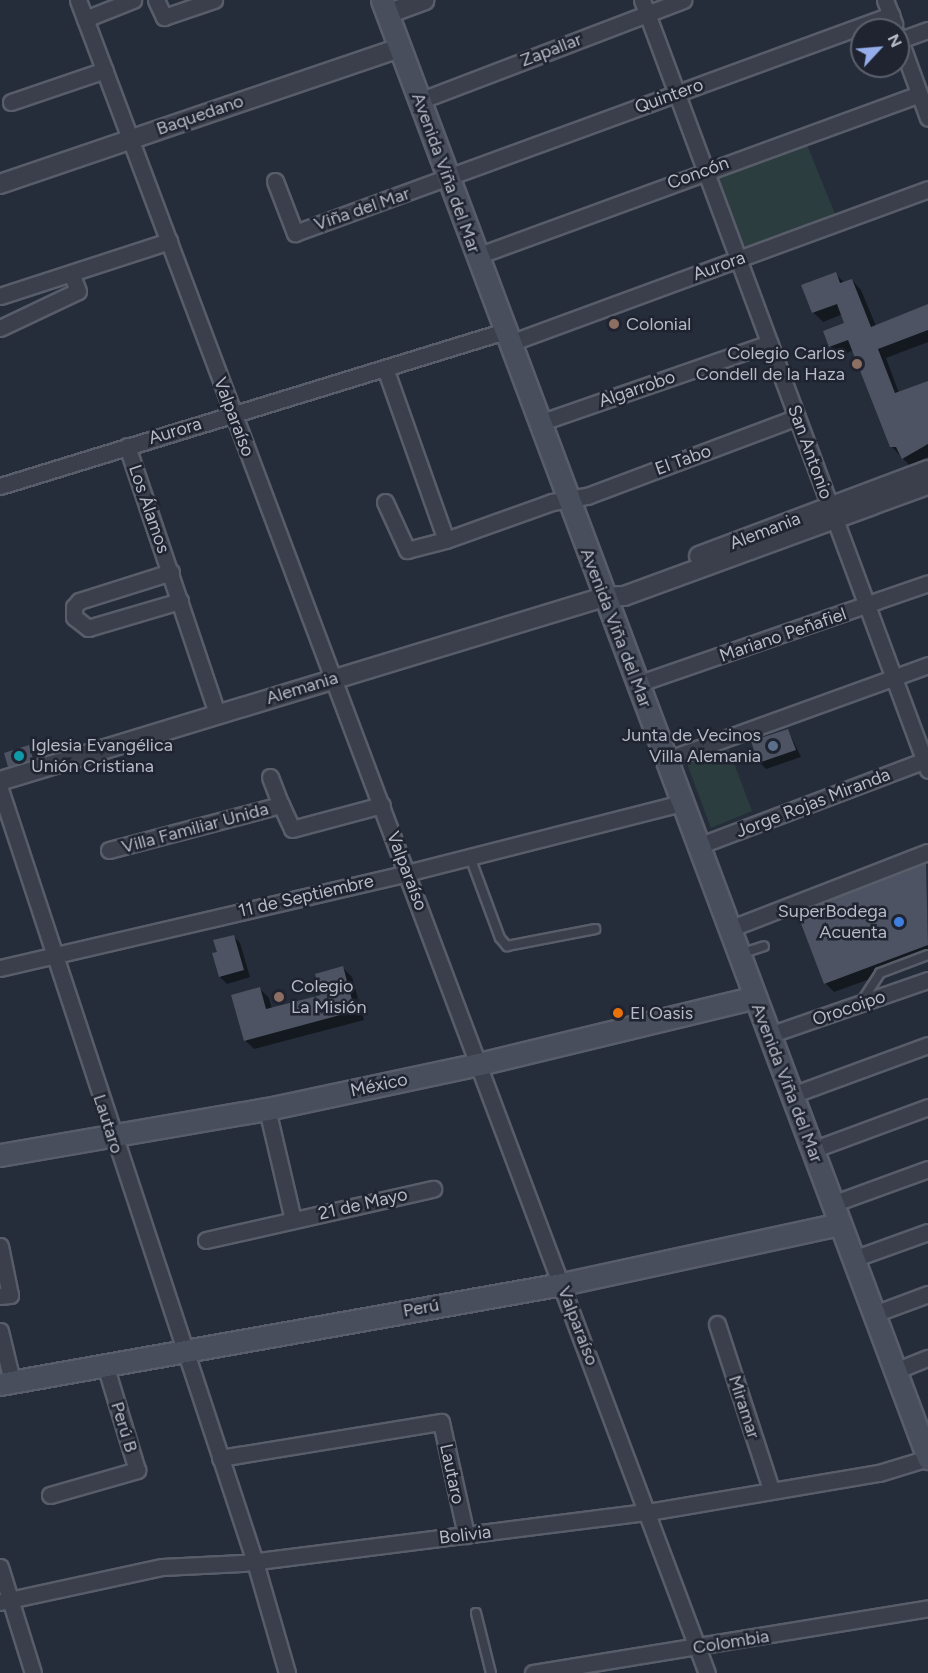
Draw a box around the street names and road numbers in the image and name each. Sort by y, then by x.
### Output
street label: Zapallar [517,28,585,72]
street label: Quintero [632,74,706,118]
street label: Baquedano [154,90,246,140]
street label: Avenida Viña del Mar [407,90,485,256]
street label: Concón [664,152,732,194]
street label: Viña del Mar [311,183,413,235]
street label: Aurora [690,247,748,285]
street label: Algarrobo [596,366,678,412]
street label: Valparaíso [209,374,259,460]
street label: San Antonio [783,402,837,502]
street label: Aurora [146,413,204,449]
street label: El Tabo [652,440,714,480]
street label: Los Álamos [124,462,174,556]
street label: Alemania [727,508,803,554]
street label: Avenida Viña del Mar [576,545,656,711]
street label: Mariano Peñafiel [717,603,849,667]
street label: Alemania [264,667,340,709]
street label: Jorge Rojas Miranda [733,764,893,842]
street label: Villa Familiar Unida [119,798,271,858]
street label: Valparaíso [382,828,432,914]
street label: 11 de Septiembre [236,870,376,922]
street label: Orocoipo [810,985,888,1031]
street label: Avenida Viña del Mar [747,1000,827,1166]
street label: México [348,1068,410,1102]
street label: Lautaro [88,1092,128,1156]
street label: 21 de Mayo [316,1183,410,1225]
street label: Valparaíso [553,1283,603,1369]
street label: Perú [401,1294,441,1322]
street label: Miramar [724,1373,764,1441]
street label: Perú B [106,1399,142,1455]
street label: Lautaro [435,1442,469,1506]
street label: Bolivia [438,1521,492,1549]
street label: Colombia [691,1625,771,1659]

